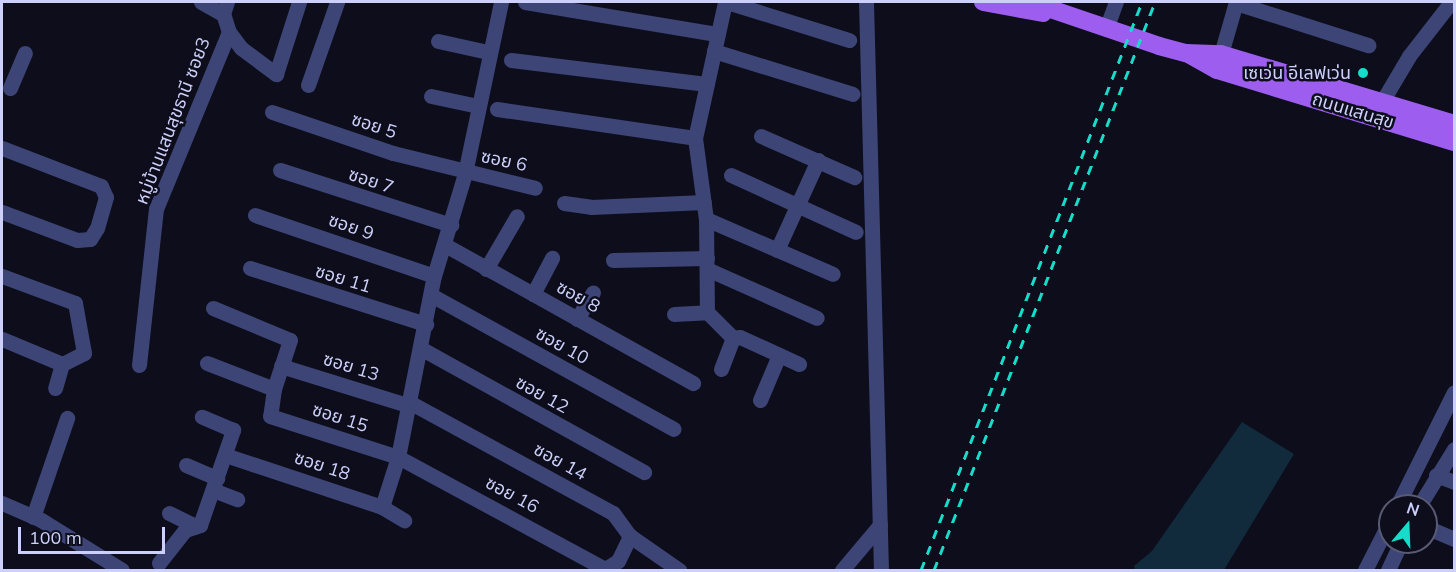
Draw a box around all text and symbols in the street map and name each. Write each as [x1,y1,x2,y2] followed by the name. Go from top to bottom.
[131,35,215,207] street label: หมู่บ้านแสนสุขธานี ซอย3
[1243,62,1351,84] place label: เซเว่น อีเลฟเว่น
[1356,66,1370,80] marker: เซเว่น อีเลฟเว่น
[1309,88,1397,134] street label: ถนนแสนสุข
[349,109,399,143] street label: ซอย 5
[479,146,529,176] street label: ซอย 6
[346,164,396,198] street label: ซอย 7
[325,209,377,245] street label: ซอย 9
[312,260,374,298] street label: ซอย 11
[552,276,604,318] street label: ซอย 8
[532,323,592,369] street label: ซอย 10
[320,348,382,386] street label: ซอย 13
[512,372,572,418] street label: ซอย 12
[309,399,371,437] street label: ซอย 15
[530,439,590,485] street label: ซอย 14
[291,447,353,485] street label: ซอย 18
[482,472,542,518] street label: ซอย 16
[1378,494,1438,554] north arrow
[1404,497,1422,520] text: N
[21,515,168,553] scale bar
[29,526,82,549] text: 100 m

